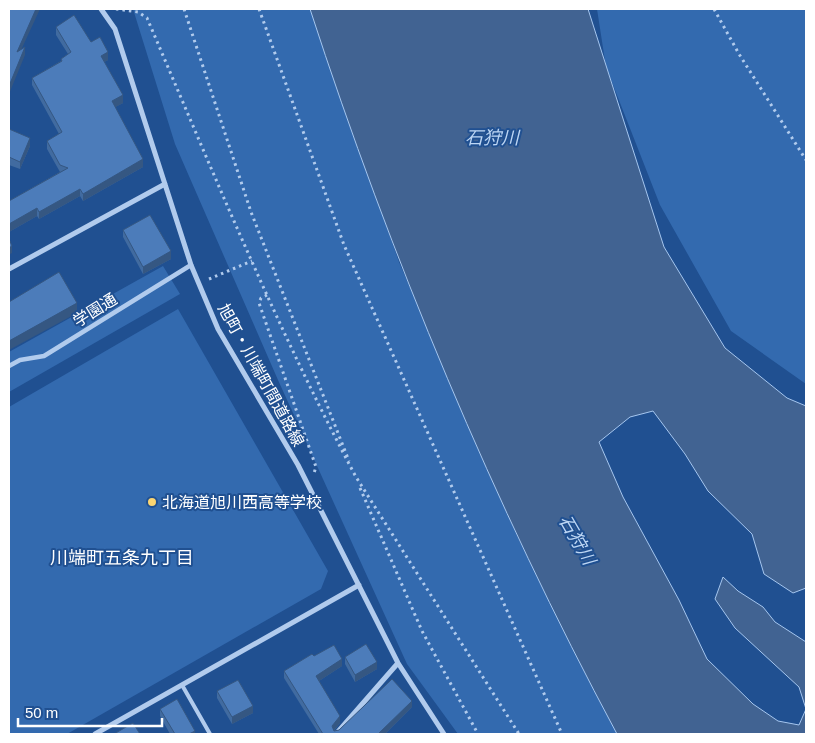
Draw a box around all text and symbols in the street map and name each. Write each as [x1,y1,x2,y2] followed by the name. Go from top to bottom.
[465,128,521,148] water label: 石狩川
[70,290,120,330] street label: 学園通
[215,301,307,449] street label: 旭町・川端町間道路線
[162,494,322,511] place label: 北海道旭川西高等学校
[146,496,158,508] marker: 北海道旭川西高等学校
[555,512,600,570] water label: 石狩川
[50,548,194,568] district label: 川端町五条九丁目
[18,696,161,728] scale bar
[25,704,58,721] text: 50 m

